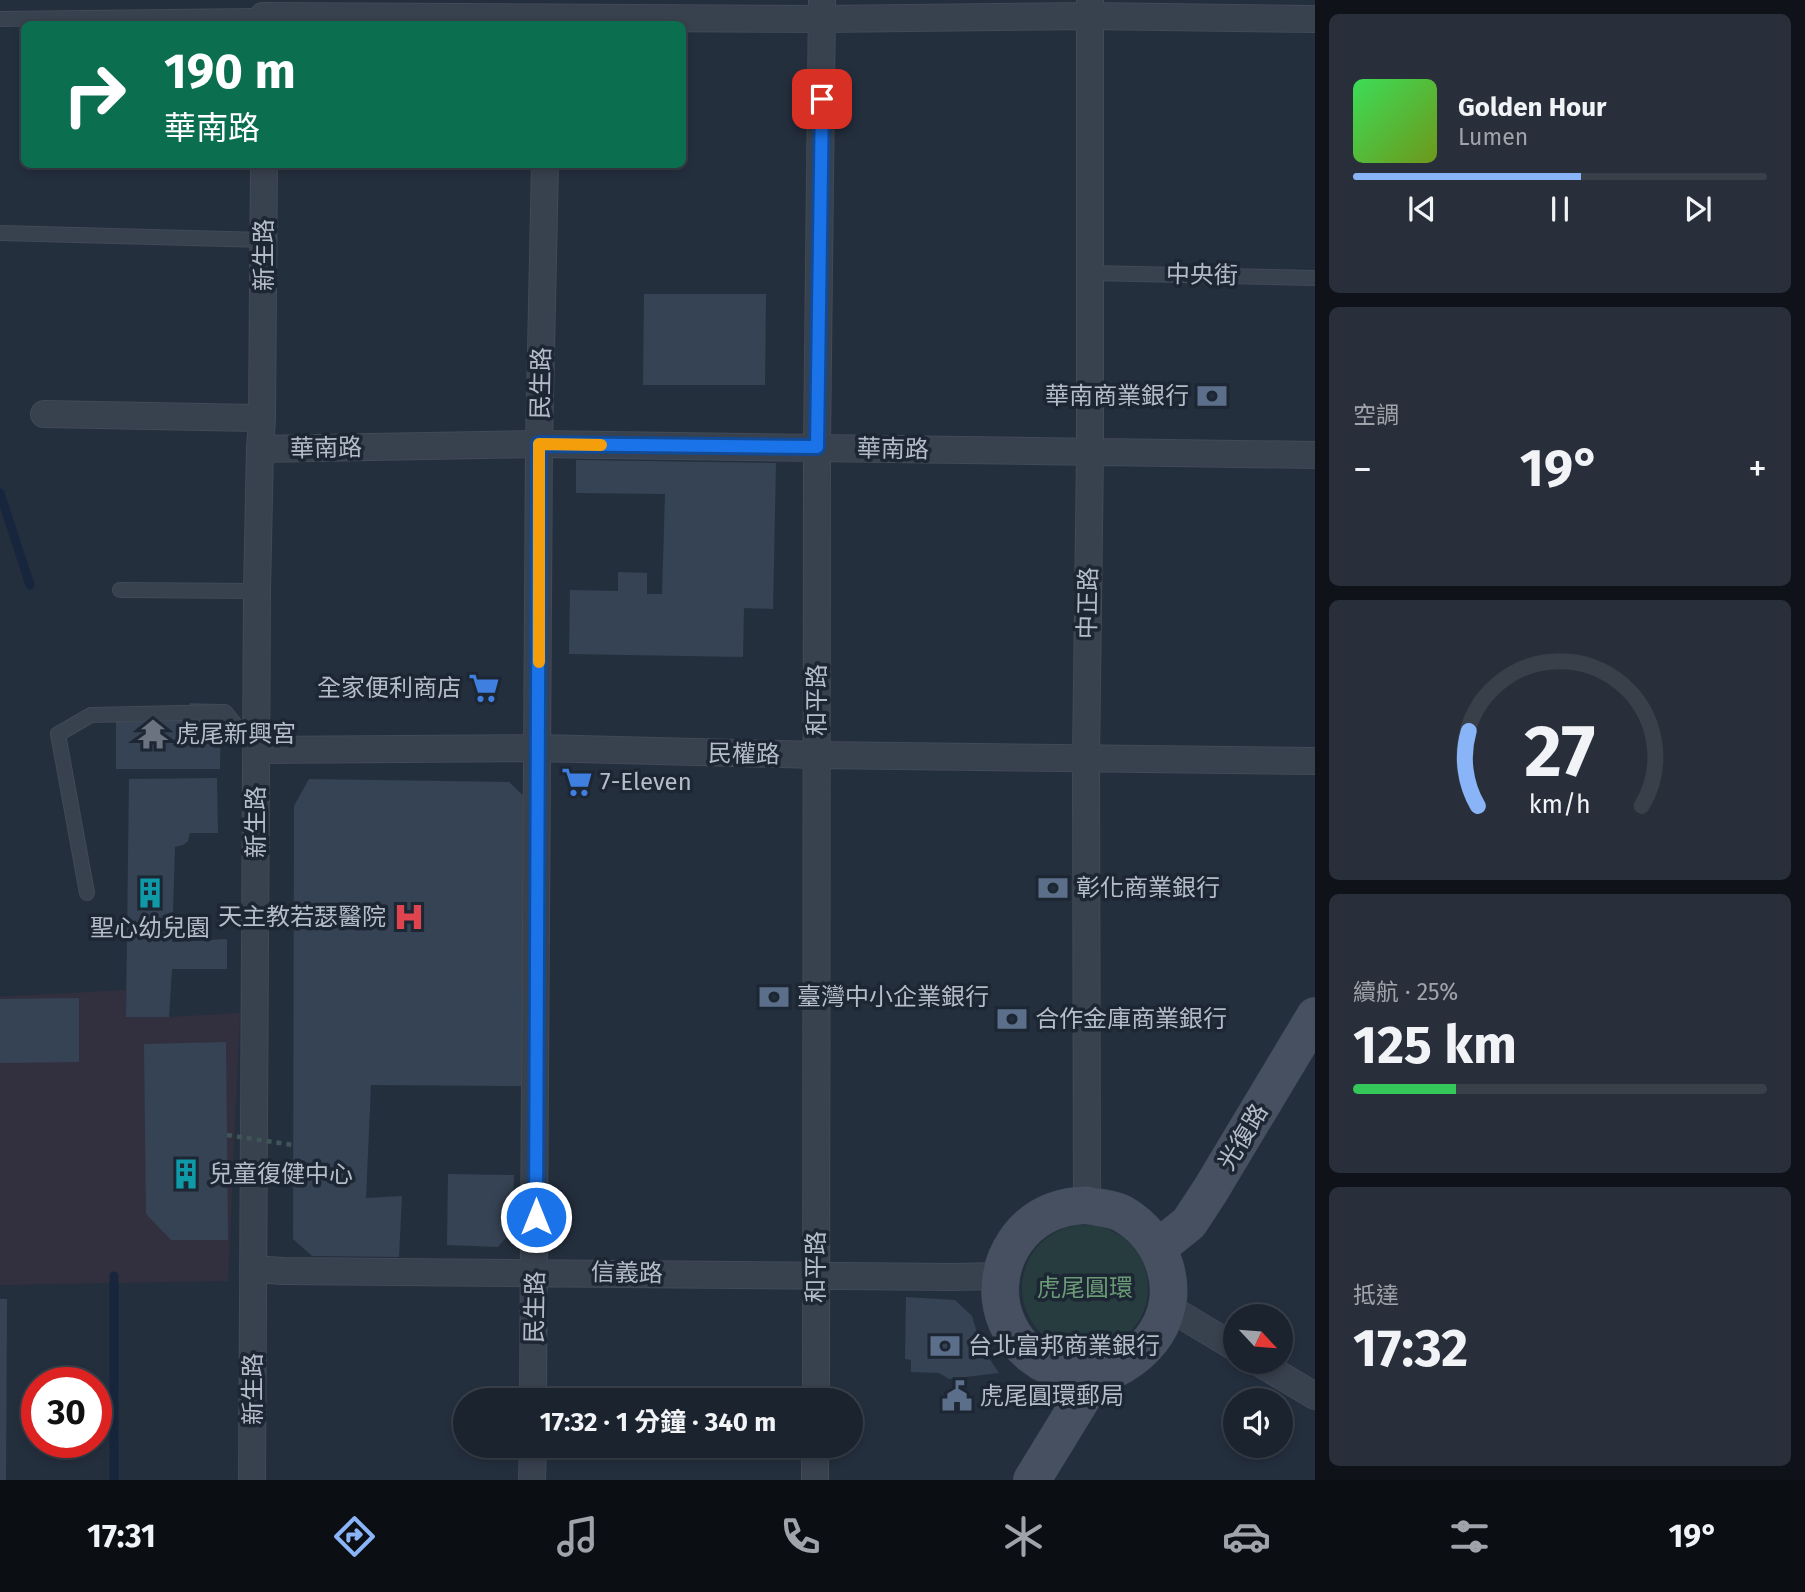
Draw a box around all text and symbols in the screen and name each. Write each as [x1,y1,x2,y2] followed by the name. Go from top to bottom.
[164,42,296,101] text: 190 m
[49,49,140,140] icon: right
[792,69,852,129] pin
[803,80,841,118] icon: arrive
[1458,92,1606,123] text: Golden Hour
[164,109,260,147] text: 華南路
[1458,123,1528,151] text: Lumen
[1403,190,1441,228] icon: previous
[1541,190,1579,228] icon: pause
[1679,190,1717,228] icon: next
[250,219,278,291] street label: 新生路
[1166,260,1238,290] street label: 中央街
[526,347,556,419] street label: 民生路
[1195,379,1229,413] bank icon: 華南商業銀行
[1045,382,1189,410] place label: 華南商業銀行
[1353,401,1399,429] text: 空調
[290,433,362,463] street label: 華南路
[857,434,929,464] street label: 華南路
[1520,437,1600,500] text: 19°
[1353,446,1372,492] text: −
[1748,446,1767,492] text: +
[1073,567,1103,639] street label: 中正路
[803,664,831,736] street label: 和平路
[467,671,501,705] supermarket icon: 全家便利商店
[317,674,461,702] place label: 全家便利商店
[1525,708,1595,795] text: 27
[136,717,170,751] temple icon: 虎尾新興宮
[176,720,296,748] place label: 虎尾新興宮
[708,739,780,769] street label: 民權路
[560,765,594,799] supermarket icon: 7-Eleven
[600,768,692,796] place label: 7-Eleven
[242,786,270,858] street label: 新生路
[1529,790,1591,820] text: km/h
[1036,871,1070,905] bank icon: 彰化商業銀行
[1076,874,1220,902] place label: 彰化商業銀行
[133,876,167,910] building icon: 聖心幼兒園
[392,900,426,934] hospital icon: 天主教若瑟醫院
[218,903,386,931] place label: 天主教若瑟醫院
[90,914,210,942] place label: 聖心幼兒園
[1353,978,1458,1006] text: 續航 · 25%
[757,980,791,1014] bank icon: 臺灣中小企業銀行
[797,983,989,1011] place label: 臺灣中小企業銀行
[995,1002,1029,1036] bank icon: 合作金庫商業銀行
[1035,1005,1227,1033] place label: 合作金庫商業銀行
[1353,1014,1517,1077] text: 125 km
[1212,1099,1274,1175] street label: 光復路
[169,1157,203,1191] building icon: 兒童復健中心
[209,1160,353,1188] place label: 兒童復健中心
[499,1180,573,1254] position arrow
[802,1231,830,1303] street label: 和平路
[591,1258,663,1288] street label: 信義路
[520,1271,550,1343] street label: 民生路
[1037,1274,1133,1302] park label: 虎尾圓環
[1353,1281,1399,1309] text: 抵達
[1223,1304,1293,1374] north arrow
[1223,1304,1293,1458] map controls
[1353,1317,1468,1380] text: 17:32
[928,1329,962,1363] bank icon: 台北富邦商業銀行
[968,1332,1160,1360] place label: 台北富邦商業銀行
[239,1353,267,1425] street label: 新生路
[21,1367,112,1458] speed limit sign: 30
[940,1379,974,1413] public building icon: 虎尾圓環郵局
[980,1382,1124,1410] place label: 虎尾圓環郵局
[1223,1388,1293,1458] button: sound
[540,1407,776,1438] text: 17:32 · 1 分鐘 · 340 m
[330,1512,379,1561] icon: directions
[553,1512,602,1561] icon: music
[776,1512,825,1561] icon: phone
[999,1512,1048,1561] icon: climate
[1222,1512,1271,1561] icon: car
[1445,1512,1494,1561] icon: filters
[87,1517,156,1555] text: 17:31
[1668,1517,1718,1555] text: 19°

